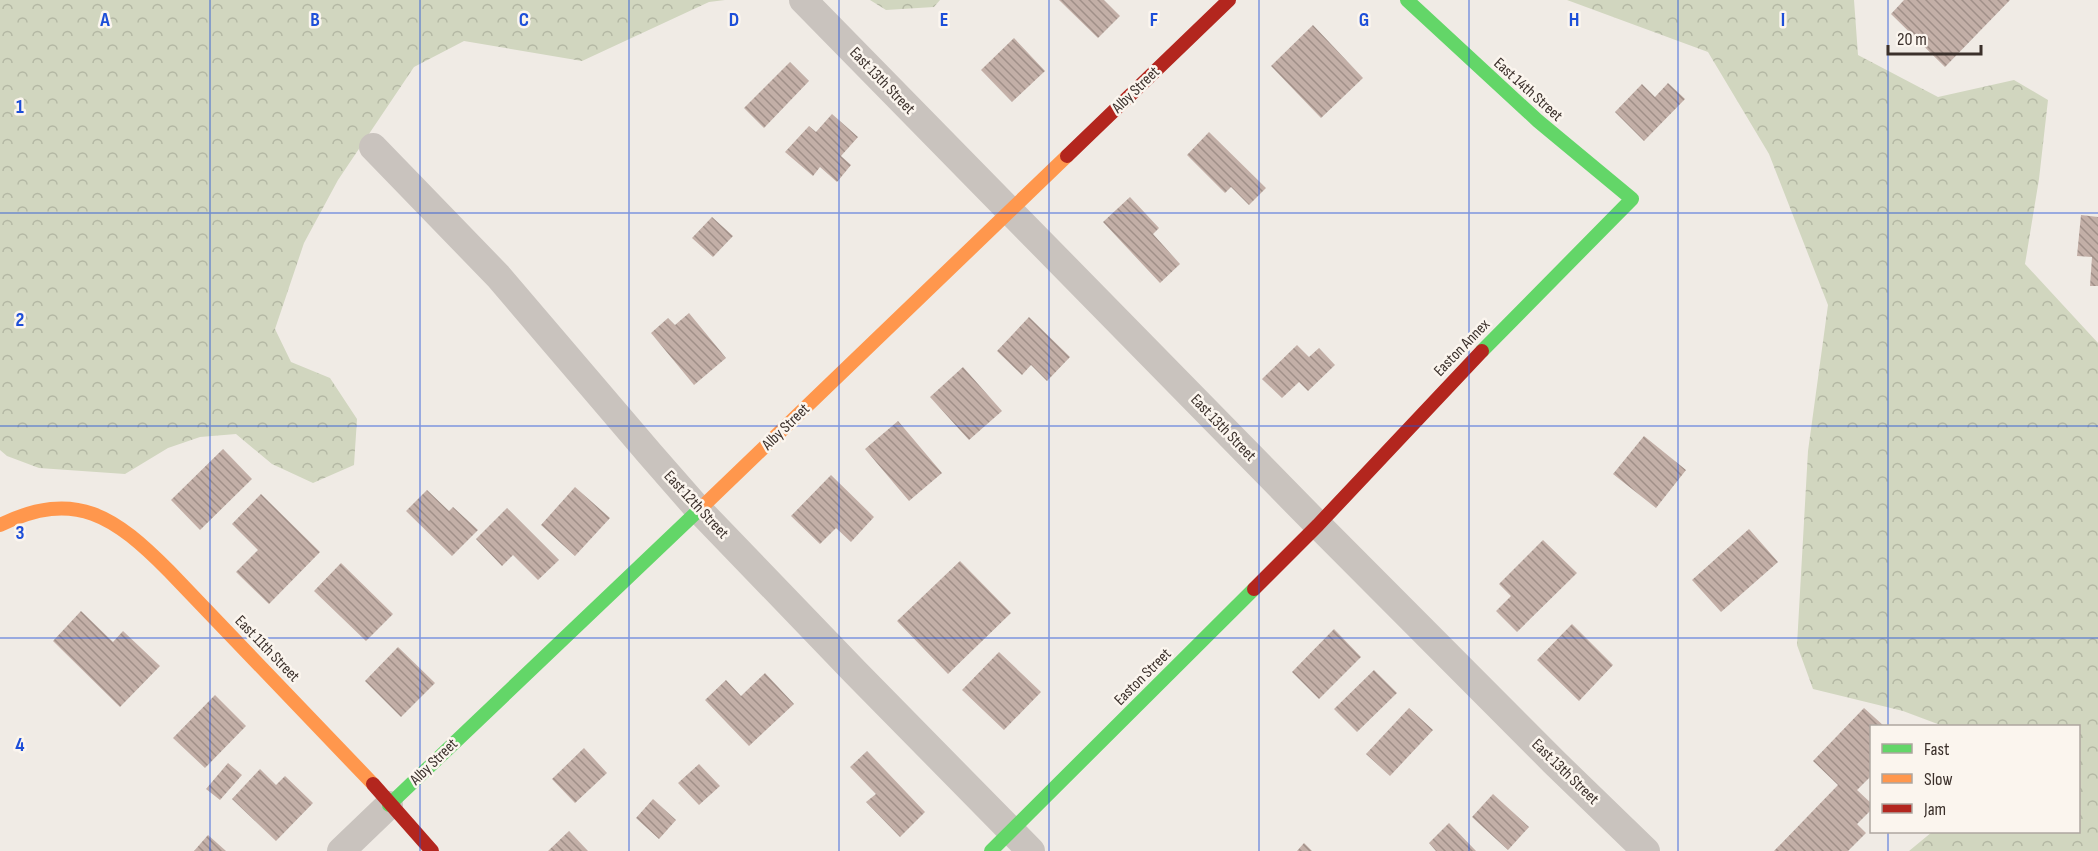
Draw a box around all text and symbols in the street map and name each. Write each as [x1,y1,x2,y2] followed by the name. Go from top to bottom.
[99,8,110,32] text: A
[310,8,320,32] text: B
[519,8,529,32] text: C
[729,8,739,32] text: D
[940,8,948,32] text: E
[1150,8,1158,32] text: F
[1359,8,1369,32] text: G
[1569,8,1579,32] text: H
[1781,8,1785,32] text: I
[1888,18,1981,56] scale bar
[1897,29,1927,50] text: 20 m
[845,43,919,119] street label: East 13th Street
[1490,54,1566,126] street label: East 14th Street
[1107,63,1164,118] street label: Alby Street
[16,95,24,119] text: 1
[16,308,24,332] text: 2
[1430,315,1494,381] street label: Easton Annex
[1186,390,1260,466] street label: East 13th Street
[757,400,814,455] street label: Alby Street
[660,467,732,543] street label: East 12th Street
[16,521,25,545] text: 3
[231,612,303,686] street label: East 11th Street
[1111,644,1176,709] street label: Easton Street
[1870,725,2080,833] legend
[15,733,25,757] text: 4
[405,735,462,790] street label: Alby Street
[1527,735,1603,809] street label: East 13th Street
[1924,739,1950,760] text: Fast
[1924,769,1953,790] text: Slow
[1923,799,1946,820] text: Jam

